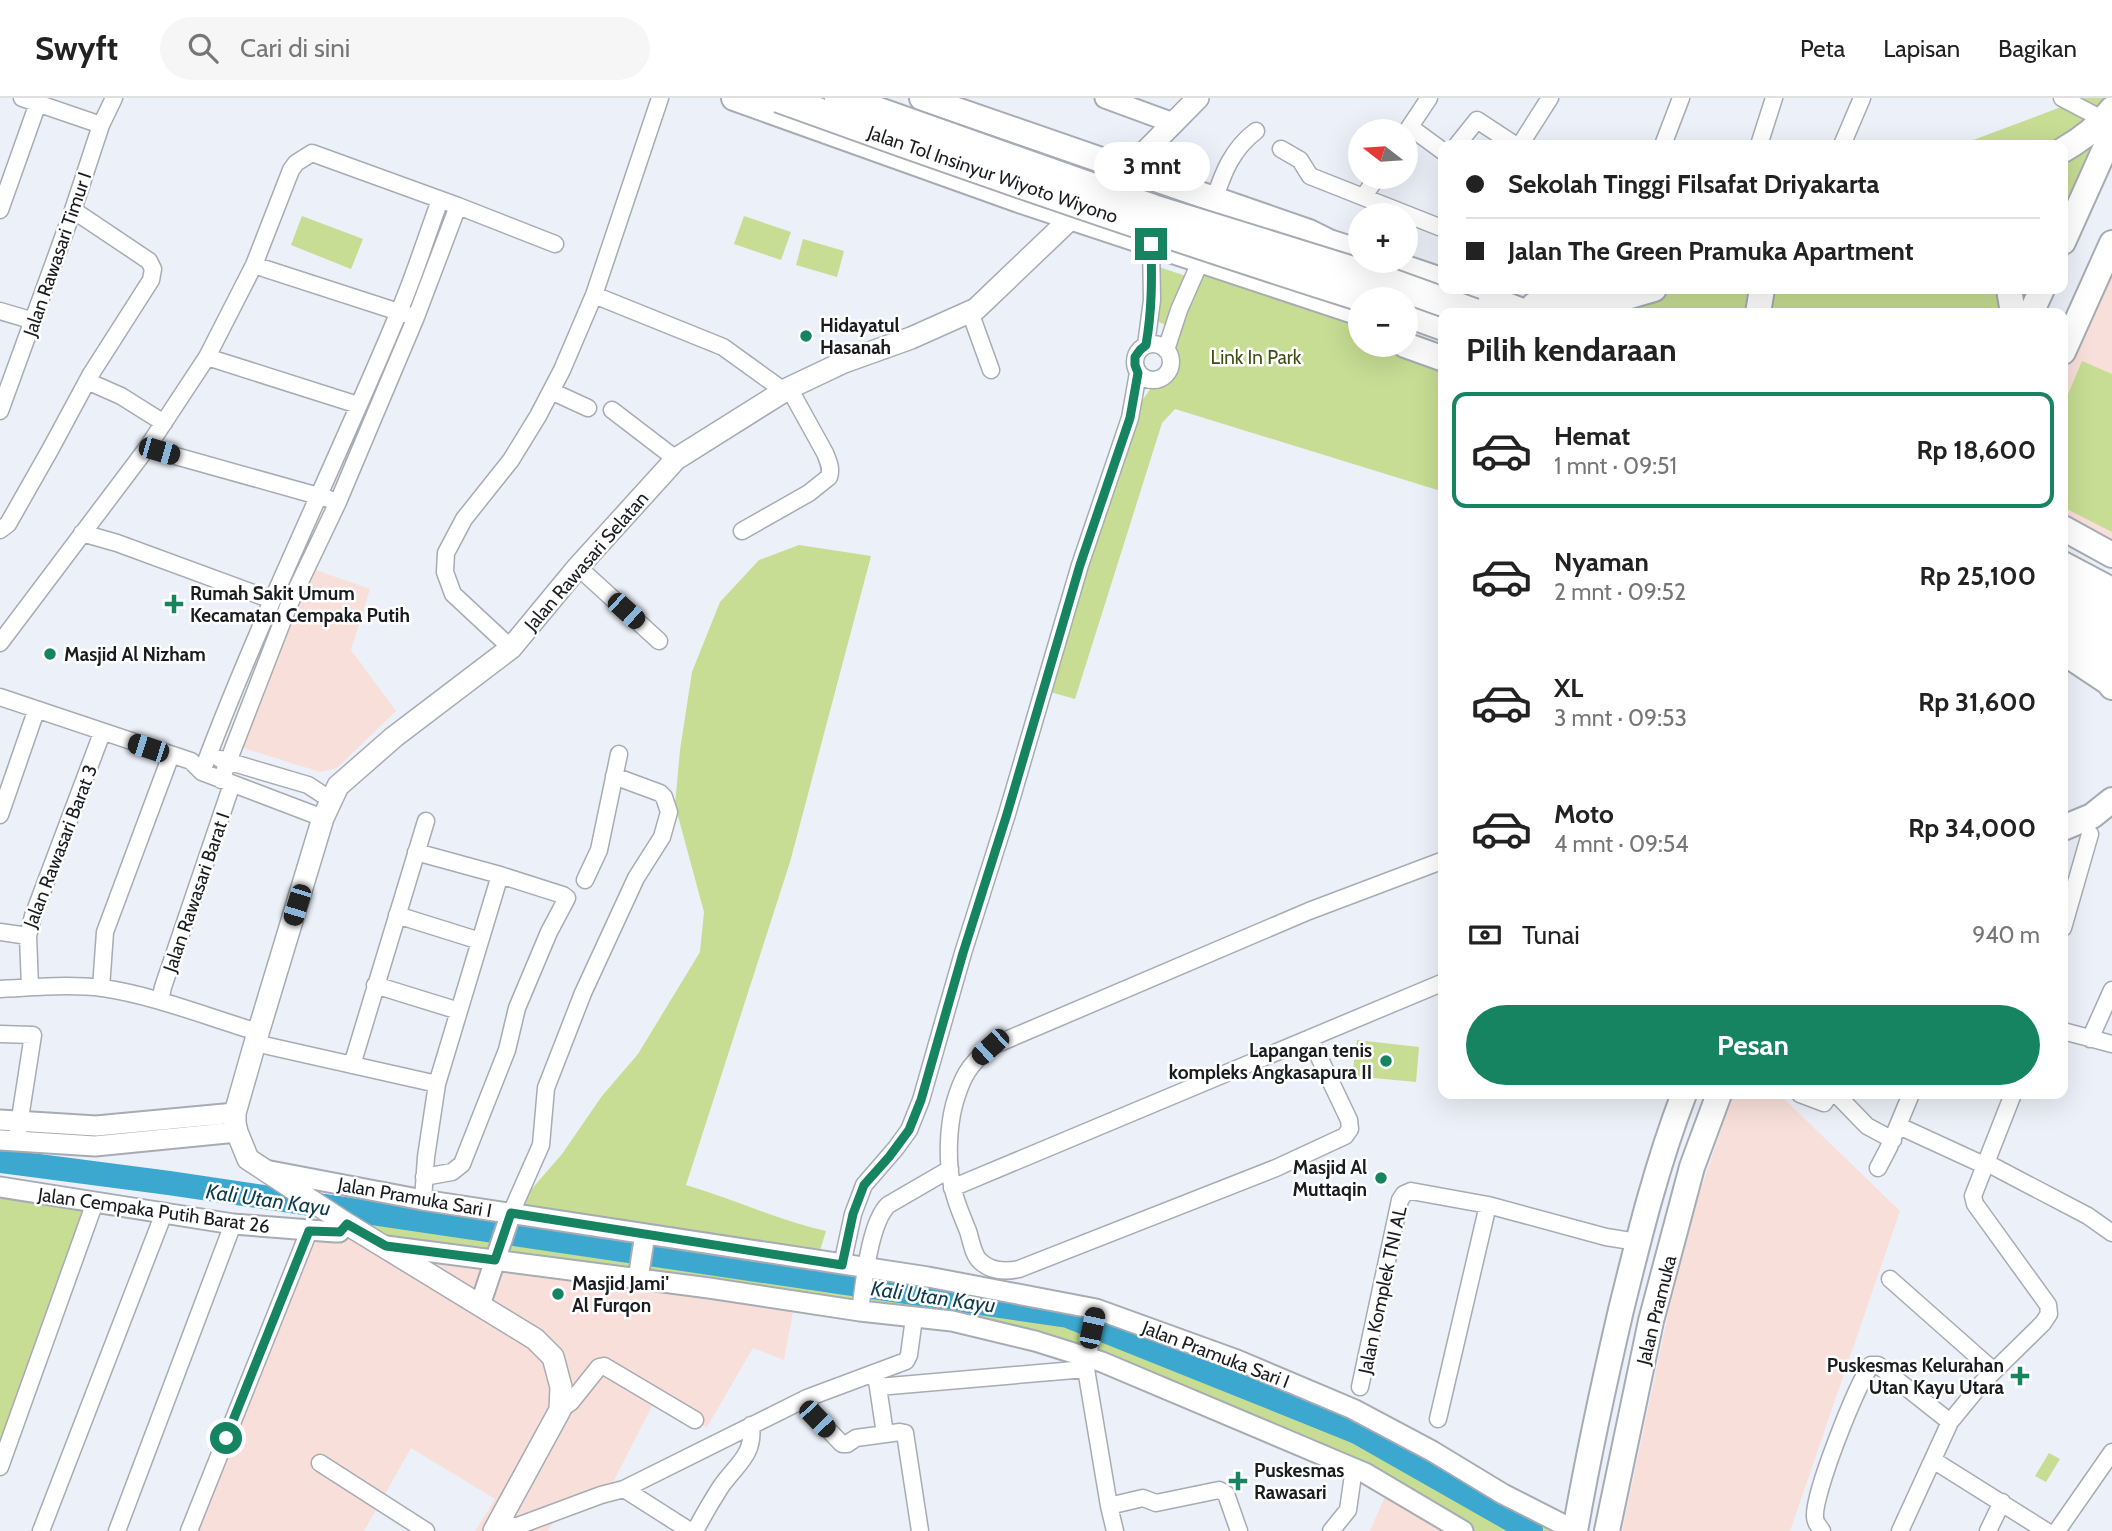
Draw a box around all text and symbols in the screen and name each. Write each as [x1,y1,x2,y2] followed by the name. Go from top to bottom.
[160,17,650,80] search box
[35,28,118,68] text: Swyft
[184,29,222,67] icon: search
[240,32,350,64] text: Cari di sini
[1800,34,1845,63] text: Peta
[1883,34,1960,63] text: Lapisan
[1998,34,2077,63] text: Bagikan
[1348,119,1418,189] north arrow
[1348,119,1418,357] map controls
[864,120,1121,228] street label: Jalan Tol Insinyur Wiyoto Wiyono
[1093,142,1209,192] callout: 3 mnt
[1123,152,1181,180] text: 3 mnt
[1508,168,1879,200] text: Sekolah Tinggi Filsafat Driyakarta
[18,169,96,340] street label: Jalan Rawasari Timur I
[1348,203,1418,273] button: +
[1135,228,1167,260] route end
[1508,235,1914,267] text: Jalan The Green Pramuka Apartment
[1348,287,1418,357] button: −
[820,314,900,359] place label: Hidayatul Hasanah
[798,328,814,344] marker: Hidayatul Hasanah
[1466,330,1677,369] text: Pilih kendaraan
[1211,346,1302,369] park label: Link In Park
[1470,419,1533,482] icon: car
[1554,420,1630,452] text: Hemat
[1917,434,2036,466] text: Rp 18,600
[136,435,183,467] car
[1554,452,1677,480] text: 1 mnt · 09:51
[519,487,653,636] street label: Jalan Rawasari Selatan
[1470,545,1533,608] icon: car
[1554,546,1649,578] text: Nyaman
[1920,560,2036,592] text: Rp 25,100
[1554,578,1686,606] text: 2 mnt · 09:52
[190,582,410,627] place label: Rumah Sakit Umum Kecamatan Cempaka Putih
[604,589,649,633] car
[164,594,184,614] marker: Rumah Sakit Umum Kecamatan Cempaka Putih
[64,643,206,666] place label: Masjid Al Nizham
[42,646,58,662] marker: Masjid Al Nizham
[1470,671,1533,734] icon: car
[1554,672,1583,704] text: XL
[1918,686,2036,718] text: Rp 31,600
[1554,704,1687,732] text: 3 mnt · 09:53
[125,732,172,764] car
[18,761,102,932] street label: Jalan Rawasari Barat 3
[1470,797,1533,860] icon: car
[1554,798,1614,830] text: Moto
[158,809,235,976] street label: Jalan Rawasari Barat I
[1908,812,2036,844] text: Rp 34,000
[1554,830,1689,858] text: 4 mnt · 09:54
[281,882,314,928] car
[1466,916,1504,954] icon: cash
[1522,919,1580,951] text: Tunai
[1972,921,2040,949] text: 940 m
[1466,1005,2040,1085] button: Pesan
[968,1025,1013,1069] car
[1169,1039,1372,1084] place label: Lapangan tenis kompleks Angkasapura II
[1378,1053,1394,1069] marker: Lapangan tenis kompleks Angkasapura II
[1292,1156,1367,1201] place label: Masjid Al Muttaqin
[1373,1170,1389,1186] marker: Masjid Al Muttaqin
[335,1172,494,1222] street label: Jalan Pramuka Sari I
[204,1178,332,1221] water label: Kali Utan Kayu
[35,1183,271,1238] street label: Jalan Cempaka Putih Barat 26
[1353,1204,1412,1377] street label: Jalan Komplek TNI AL
[1632,1253,1681,1368] street label: Jalan Pramuka
[572,1272,669,1317] place label: Masjid Jami' Al Furqon
[869,1275,997,1318] water label: Kali Utan Kayu
[550,1286,566,1302] marker: Masjid Jami' Al Furqon
[1078,1305,1107,1351] car
[1138,1315,1293,1393] street label: Jalan Pramuka Sari I
[1827,1354,2005,1399] place label: Puskesmas Kelurahan Utan Kayu Utara
[2010,1366,2030,1386] marker: Puskesmas Kelurahan Utan Kayu Utara
[795,1397,840,1441] car
[210,1422,242,1454] route start
[1254,1459,1344,1504] place label: Puskesmas Rawasari
[1228,1471,1248,1491] marker: Puskesmas Rawasari

